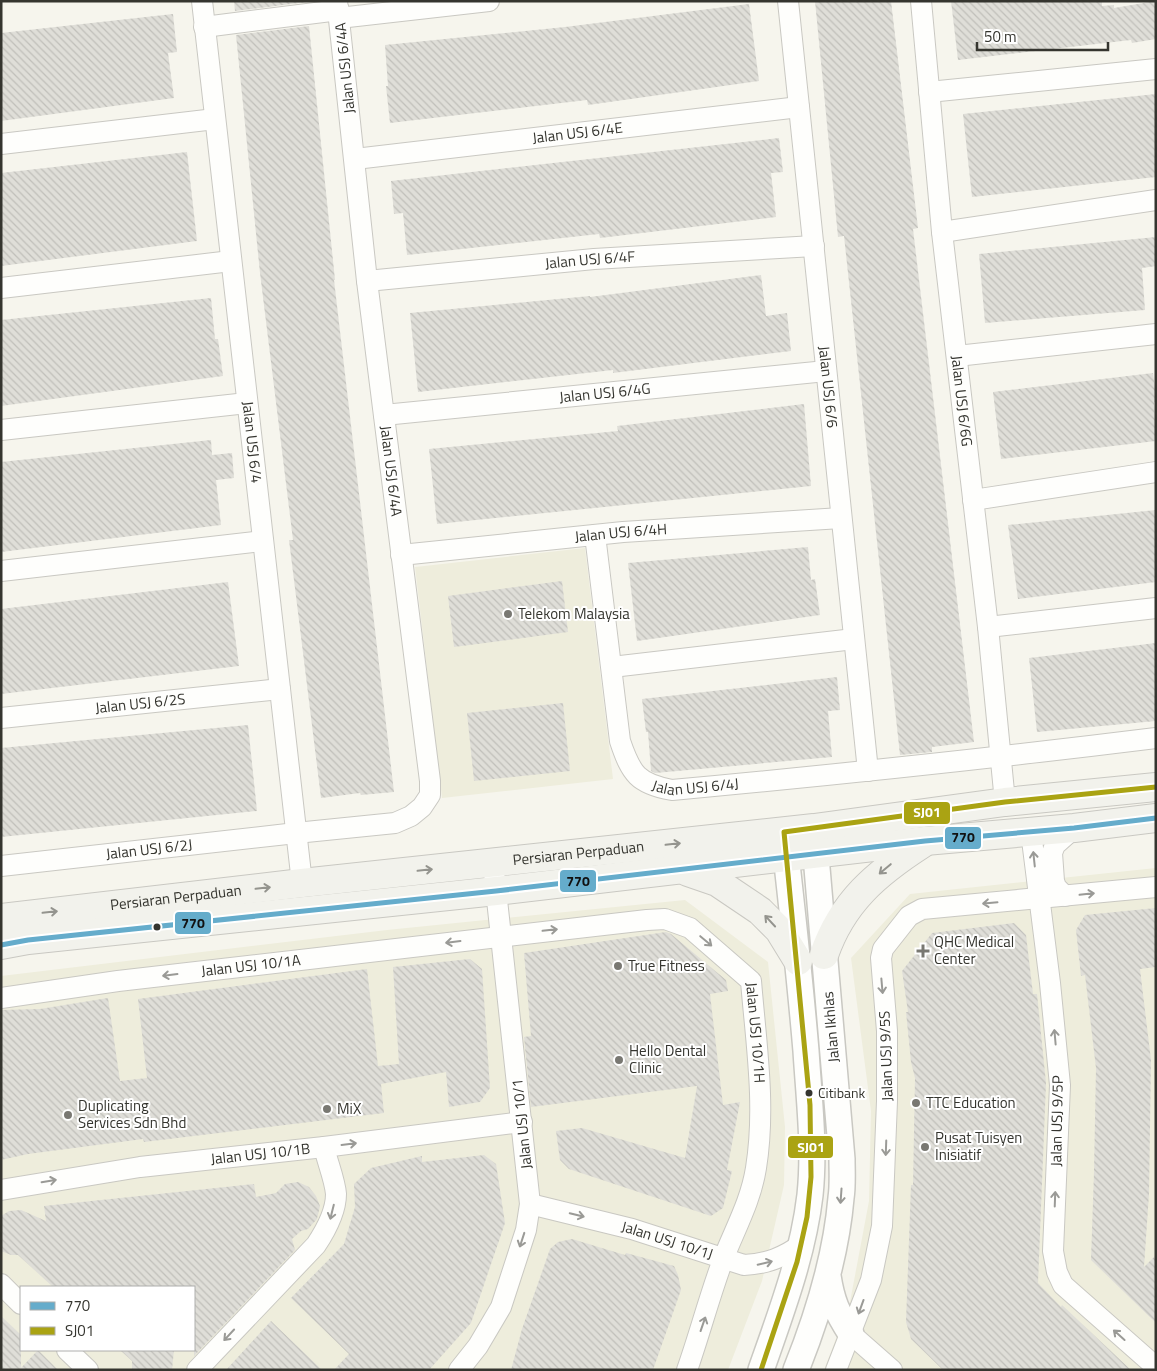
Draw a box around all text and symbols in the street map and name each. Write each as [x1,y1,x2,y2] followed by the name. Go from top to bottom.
[977,20,1108,52] scale bar
[328,21,361,115] street label: Jalan USJ 6/4A
[984,25,1017,48] text: 50 m
[531,116,624,149] street label: Jalan USJ 6/4E
[544,245,636,275] street label: Jalan USJ 6/4F
[813,345,844,429] street label: Jalan USJ 6/6
[945,354,979,448] street label: Jalan USJ 6/6G
[558,377,652,408] street label: Jalan USJ 6/4G
[236,400,269,484] street label: Jalan USJ 6/4
[375,424,408,518] street label: Jalan USJ 6/4A
[574,517,668,548] street label: Jalan USJ 6/4H
[518,602,630,625] place label: Telekom Malaysia
[502,608,514,620] marker: Telekom Malaysia
[94,687,186,719] street label: Jalan USJ 6/2S
[649,772,740,801] street label: Jalan USJ 6/4J
[903,801,951,825] line badge: SJ01
[913,801,941,822] text: SJ01
[944,826,982,850] line badge: 770
[951,826,975,847] text: 770
[105,833,193,865] street label: Jalan USJ 6/2J
[511,834,645,871] street label: Persiaran Perpaduan
[665,839,681,848] one-way arrow
[1029,851,1039,867] one-way arrow
[879,864,892,875] one-way arrow
[416,866,432,875] one-way arrow
[559,869,597,893] line badge: 770
[566,870,590,891] text: 770
[109,878,243,916] street label: Persiaran Perpaduan
[255,883,271,893] one-way arrow
[1079,889,1095,898] one-way arrow
[982,898,998,907] one-way arrow
[41,907,57,917] one-way arrow
[174,911,212,935] line badge: 770
[181,912,205,933] text: 770
[764,915,776,928] one-way arrow
[152,922,162,932] unlabelled marker
[542,925,558,935] one-way arrow
[934,930,1014,970] place label: QHC Medical Center
[699,936,712,947] one-way arrow
[446,937,462,947] one-way arrow
[916,944,930,958] marker: QHC Medical Center
[200,948,302,982] street label: Jalan USJ 10/1A
[628,954,705,977] place label: True Fitness
[612,960,624,972] marker: True Fitness
[163,970,179,980] one-way arrow
[878,977,887,993] one-way arrow
[740,981,772,1084] street label: Jalan USJ 10/1H
[816,991,845,1063] street label: Jalan Ikhlas
[872,1010,899,1102] street label: Jalan USJ 9/5S
[1050,1030,1060,1046] one-way arrow
[629,1039,706,1079] place label: Hello Dental Clinic
[613,1054,625,1066] marker: Hello Dental Clinic
[1044,1075,1069,1167] street label: Jalan USJ 9/5P
[505,1078,538,1170] street label: Jalan USJ 10/1
[818,1082,866,1103] place label: Citibank
[804,1088,814,1098] marker: Citibank
[926,1091,1016,1114] place label: TTC Education
[78,1094,186,1134] place label: Duplicating Services Sdn Bhd
[337,1097,362,1120] place label: MiX
[910,1097,922,1109] marker: TTC Education
[321,1103,333,1115] marker: MiX
[62,1109,74,1121] marker: Duplicating Services Sdn Bhd
[935,1126,1022,1166] place label: Pusat Tuisyen Inisiatif
[787,1135,834,1159] line badge: SJ01
[797,1136,825,1157] text: SJ01
[209,1137,311,1170] street label: Jalan USJ 10/1B
[341,1139,357,1149] one-way arrow
[881,1140,891,1156] one-way arrow
[919,1141,931,1153] marker: Pusat Tuisyen Inisiatif
[41,1176,57,1186] one-way arrow
[836,1188,846,1204] one-way arrow
[1050,1192,1059,1208] one-way arrow
[327,1203,336,1219] one-way arrow
[568,1211,584,1220] one-way arrow
[619,1215,716,1265] street label: Jalan USJ 10/1J
[517,1231,527,1247] one-way arrow
[756,1258,772,1267] one-way arrow
[20,1286,195,1351] legend
[65,1294,90,1317] text: 770
[856,1299,865,1315] one-way arrow
[699,1316,708,1332] one-way arrow
[65,1319,94,1342] text: SJ01
[224,1329,236,1341] one-way arrow
[1113,1329,1126,1341] one-way arrow

